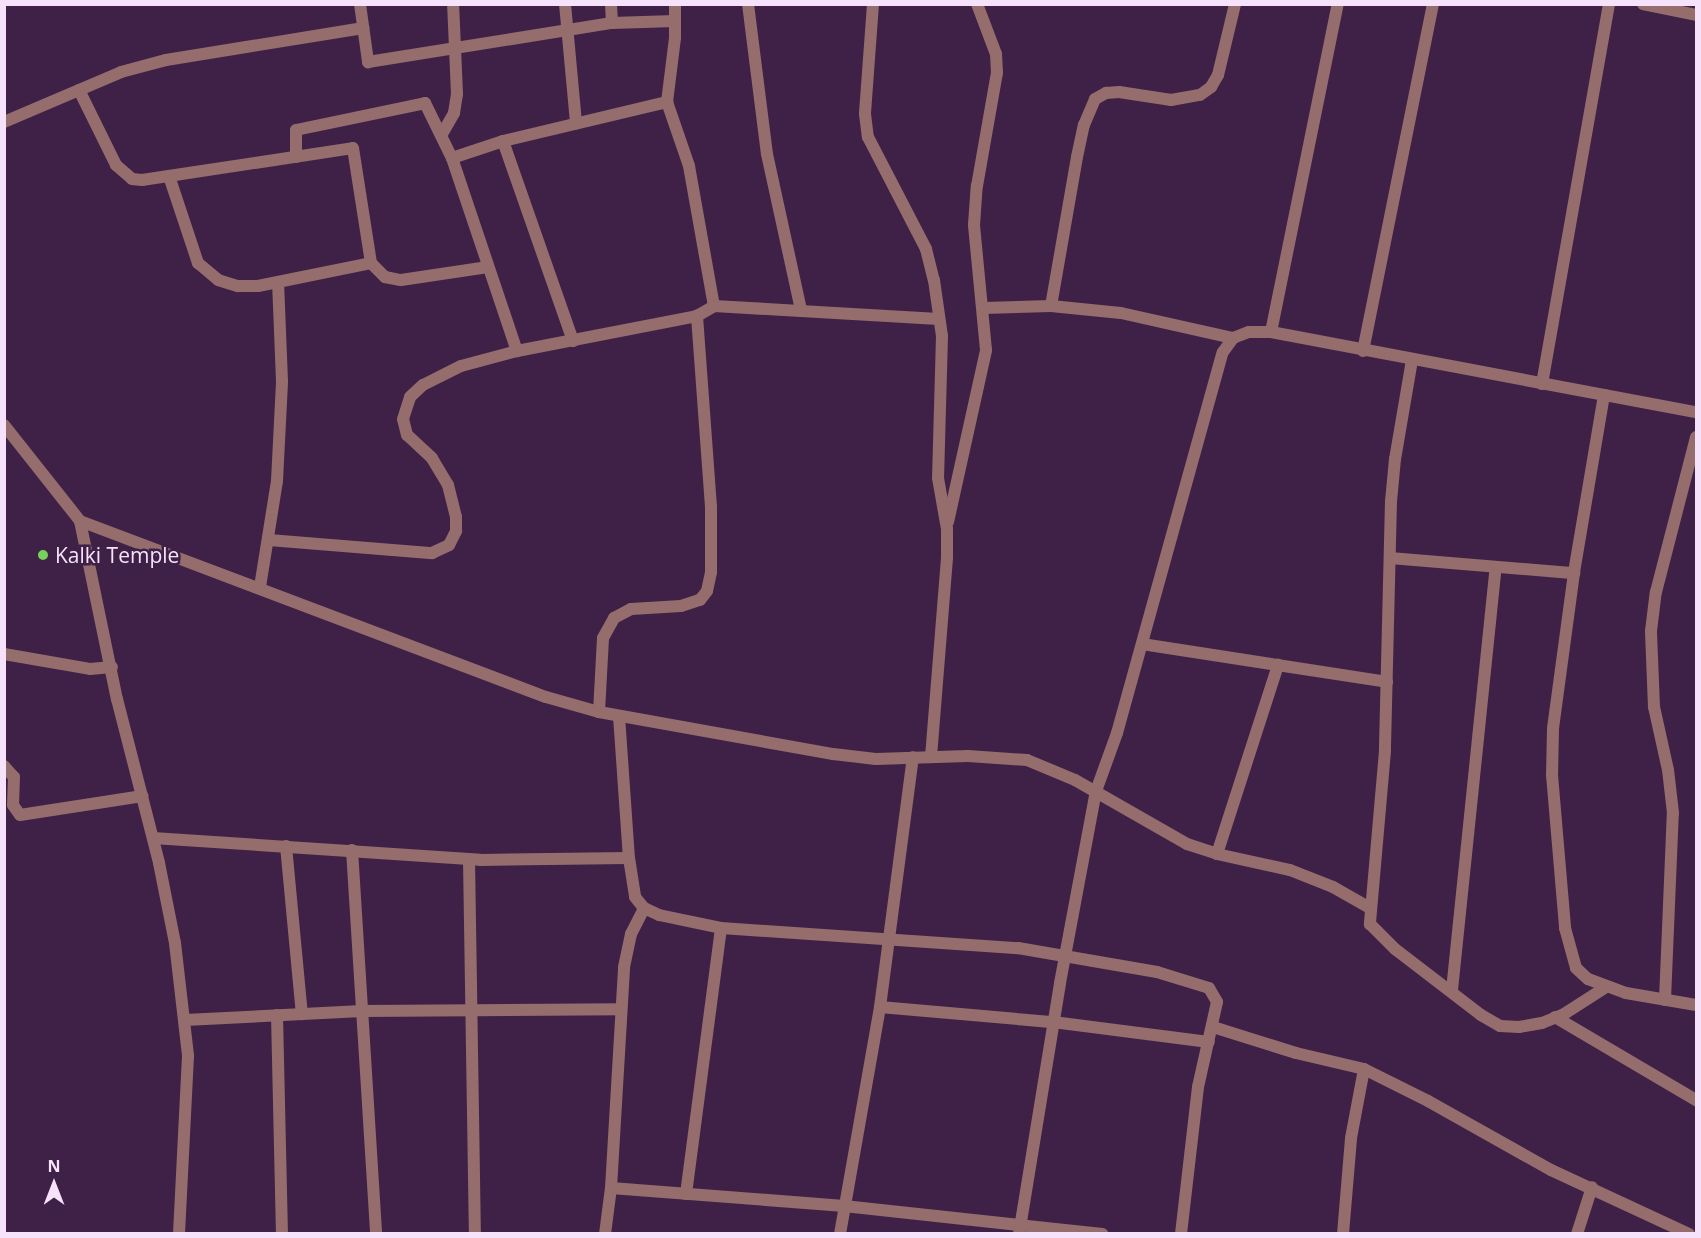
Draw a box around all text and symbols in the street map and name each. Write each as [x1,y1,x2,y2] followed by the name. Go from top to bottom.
[55,542,179,568] place label: Kalki Temple
[36,548,50,562] marker: Kalki Temple
[24,1154,84,1214] north arrow
[47,1155,61,1177] text: N

